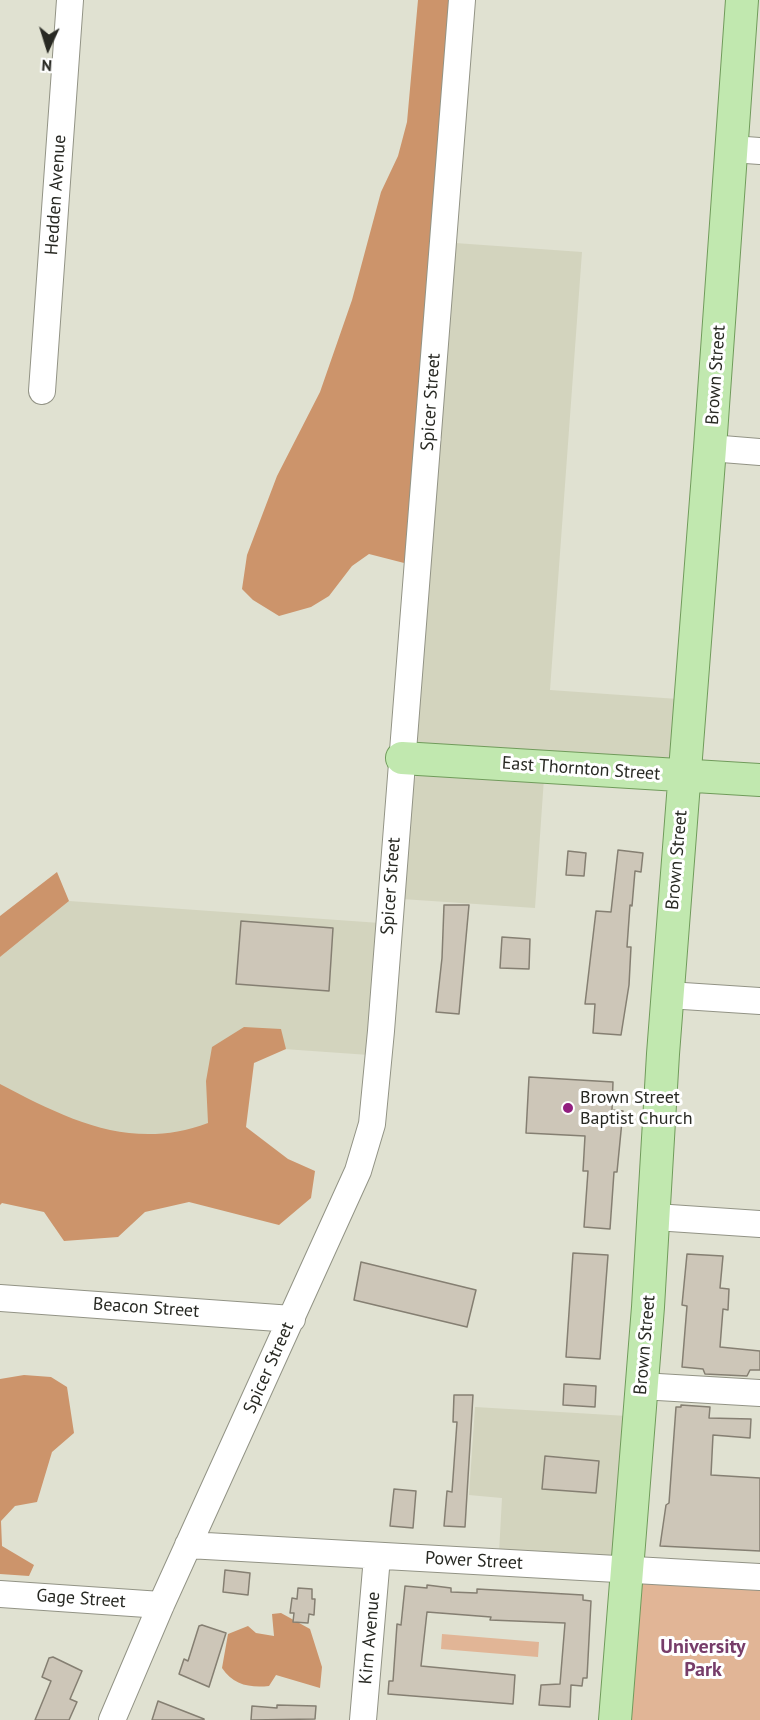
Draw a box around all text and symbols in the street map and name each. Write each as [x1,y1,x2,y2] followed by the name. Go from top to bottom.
[18,18,78,78] north arrow
[41,56,53,76] text: N
[41,134,71,256] street label: Hedden Avenue
[702,324,730,426] street label: Brown Street
[417,352,445,452] street label: Spicer Street
[501,753,661,785] street label: East Thornton Street
[662,809,692,911] street label: Brown Street
[377,836,405,936] street label: Spicer Street
[580,1087,692,1130] place label: Brown Street Baptist Church
[561,1101,575,1115] marker: Brown Street Baptist Church
[92,1294,200,1322] street label: Beacon Street
[630,1294,660,1396] street label: Brown Street
[239,1319,299,1417] street label: Spicer Street
[425,1548,523,1574] street label: Power Street
[36,1585,126,1613] street label: Gage Street
[355,1591,385,1685] street label: Kirn Avenue
[660,1635,746,1682] district label: University Park

